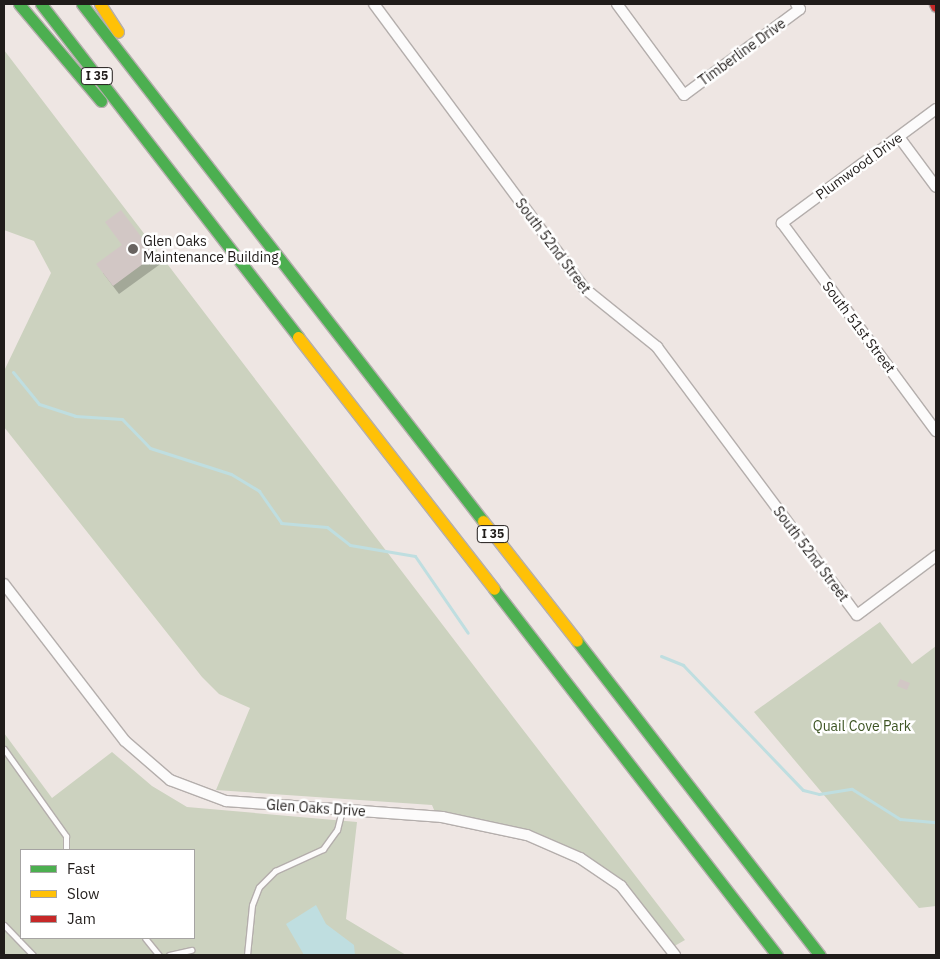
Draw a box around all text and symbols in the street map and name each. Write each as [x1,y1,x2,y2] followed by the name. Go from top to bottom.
[695,15,789,89] street label: Timberline Drive
[81,66,113,85] road number: I 35
[813,129,905,203] street label: Plumwood Drive
[512,195,594,297] street label: South 52nd Street
[143,233,279,266] place label: Glen Oaks Maintenance Building
[127,243,139,255] marker: Glen Oaks Maintenance Building
[819,278,899,376] street label: South 51st Street
[770,503,852,605] street label: South 52nd Street
[477,524,509,544] road number: I 35
[813,718,911,734] park label: Quail Cove Park
[266,796,366,820] street label: Glen Oaks Drive
[20,849,195,939] legend
[67,859,95,878] text: Fast
[67,884,100,903] text: Slow
[67,909,96,928] text: Jam

